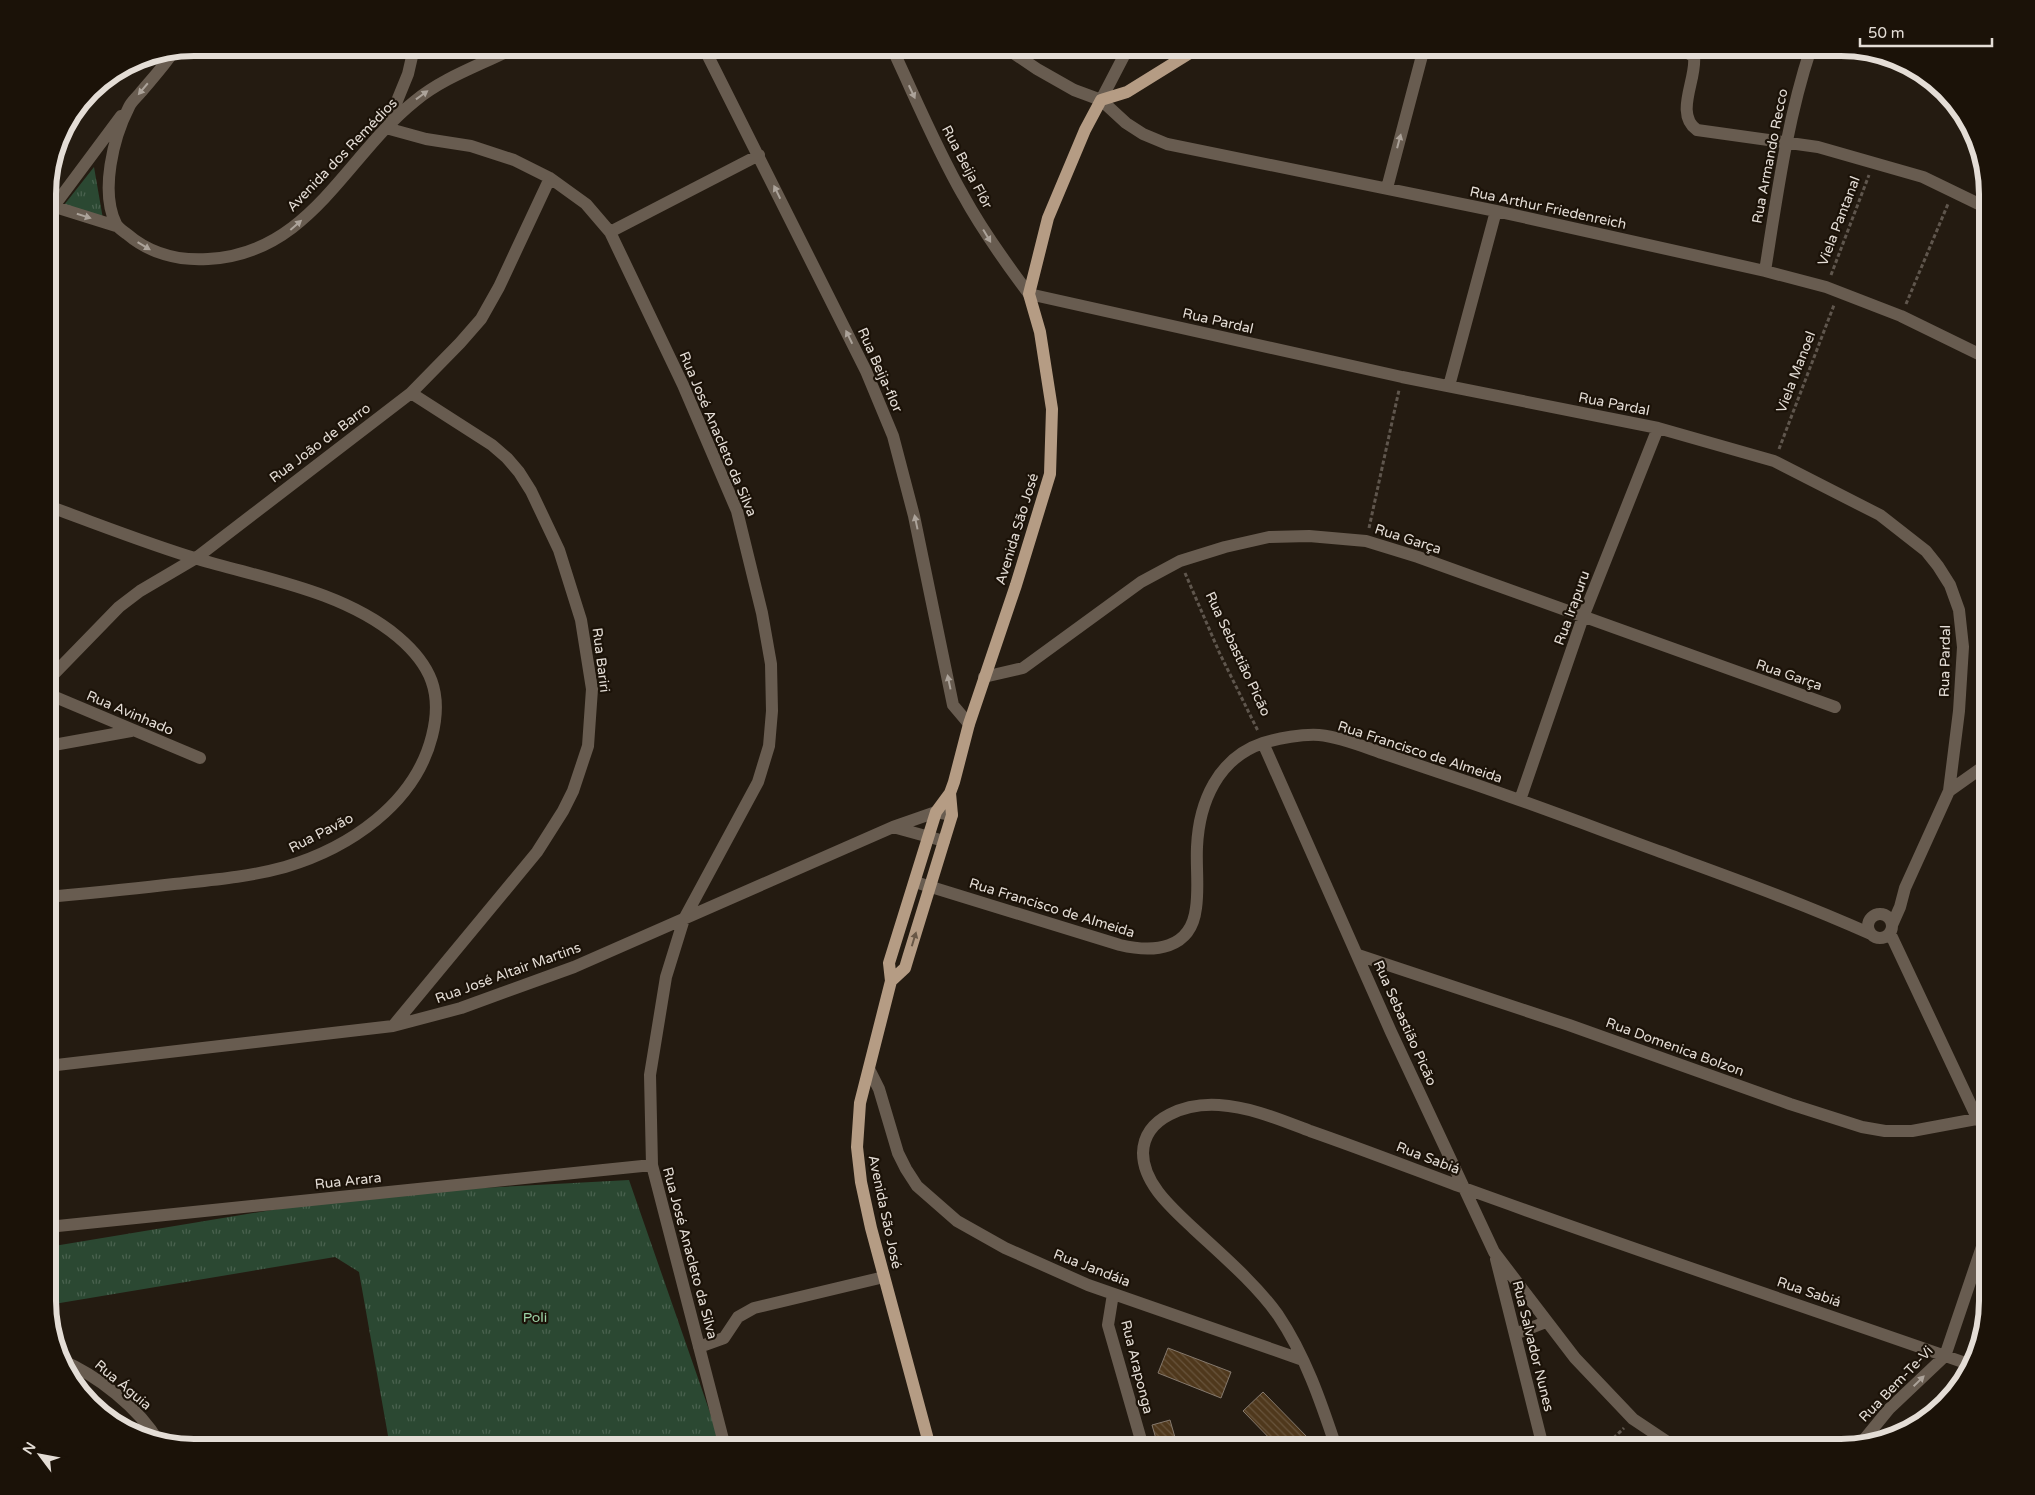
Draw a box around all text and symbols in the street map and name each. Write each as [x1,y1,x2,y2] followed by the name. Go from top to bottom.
[1860,15,1992,47] scale bar
[1868,24,1905,42] text: 50 m
[138,82,149,95] one-way arrow
[909,85,917,99] one-way arrow
[1749,87,1791,225] street label: Rua Armando Recco
[415,90,428,101] one-way arrow
[283,94,401,215] street label: Avenida dos Remédios
[938,122,996,212] street label: Rua Beija Flôr
[1395,134,1403,149] one-way arrow
[1814,174,1864,268] street label: Viela Pantanal
[1468,183,1628,233] street label: Rua Arthur Friedenreich
[773,184,781,199] one-way arrow
[77,213,92,221] one-way arrow
[289,219,301,231] one-way arrow
[983,229,992,242] one-way arrow
[137,241,150,250] one-way arrow
[1181,305,1255,337] street label: Rua Pardal
[854,325,906,416] street label: Rua Beija-flor
[1773,329,1819,415] street label: Viela Manoel
[845,330,853,344] one-way arrow
[676,349,760,519] street label: Rua José Anacleto da Silva
[1577,389,1651,419] street label: Rua Pardal
[266,399,374,487] street label: Rua João de Barro
[992,471,1042,587] street label: Avenida São José
[912,515,920,530] one-way arrow
[1373,520,1443,558] street label: Rua Garça
[1551,568,1593,648] street label: Rua Irapuru
[1202,589,1274,719] street label: Rua Sebastião Picão
[1936,625,1954,697] street label: Rua Pardal
[589,627,613,693] street label: Rua Bariri
[1754,656,1824,694] street label: Rua Garça
[944,673,952,689] one-way arrow
[84,687,176,739] street label: Rua Avinhado
[1335,717,1505,787] street label: Rua Francisco de Almeida
[286,809,356,857] street label: Rua Pavão
[967,875,1137,941] street label: Rua Francisco de Almeida
[910,932,918,947] one-way arrow
[433,939,583,1007] street label: Rua José Altair Martins
[1370,958,1440,1088] street label: Rua Sebastião Picão
[1603,1014,1747,1080] street label: Rua Domenica Bolzon
[1394,1138,1462,1178] street label: Rua Sabiá
[865,1154,905,1271] street label: Avenida São José
[659,1165,721,1341] street label: Rua José Anacleto da Silva
[314,1169,382,1193] street label: Rua Arara
[1051,1246,1133,1290] street label: Rua Jandáia
[1775,1273,1843,1311] street label: Rua Sabiá
[1509,1279,1558,1413] street label: Rua Salvador Nunes
[523,1309,547,1326] park label: Poli
[1117,1318,1157,1416] street label: Rua Araponga
[1855,1342,1937,1426] street label: Rua Bem-Te-Vi
[91,1356,155,1414] street label: Rua Águia
[1912,1375,1924,1387] one-way arrow
[15,1430,65,1480] north arrow
[19,1439,40,1458] text: N

